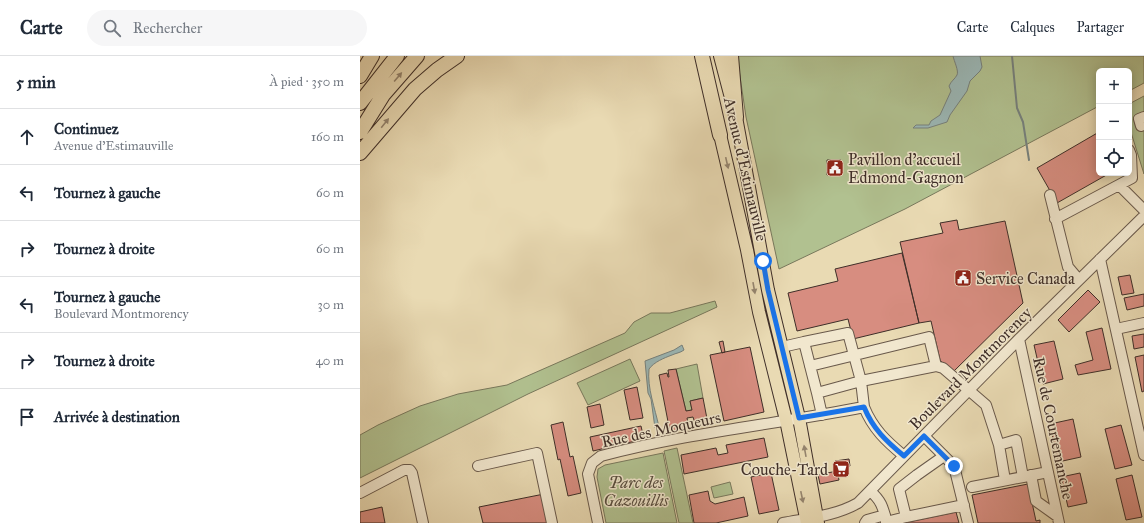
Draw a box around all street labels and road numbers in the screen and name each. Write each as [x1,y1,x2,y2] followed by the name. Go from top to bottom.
[720,94,771,243] street label: Avenue d'Estimauville
[905,303,1036,434] street label: Boulevard Montmorency
[1029,355,1078,501] street label: Rue de Courtemanche
[600,408,723,452] street label: Rue des Moqueurs

